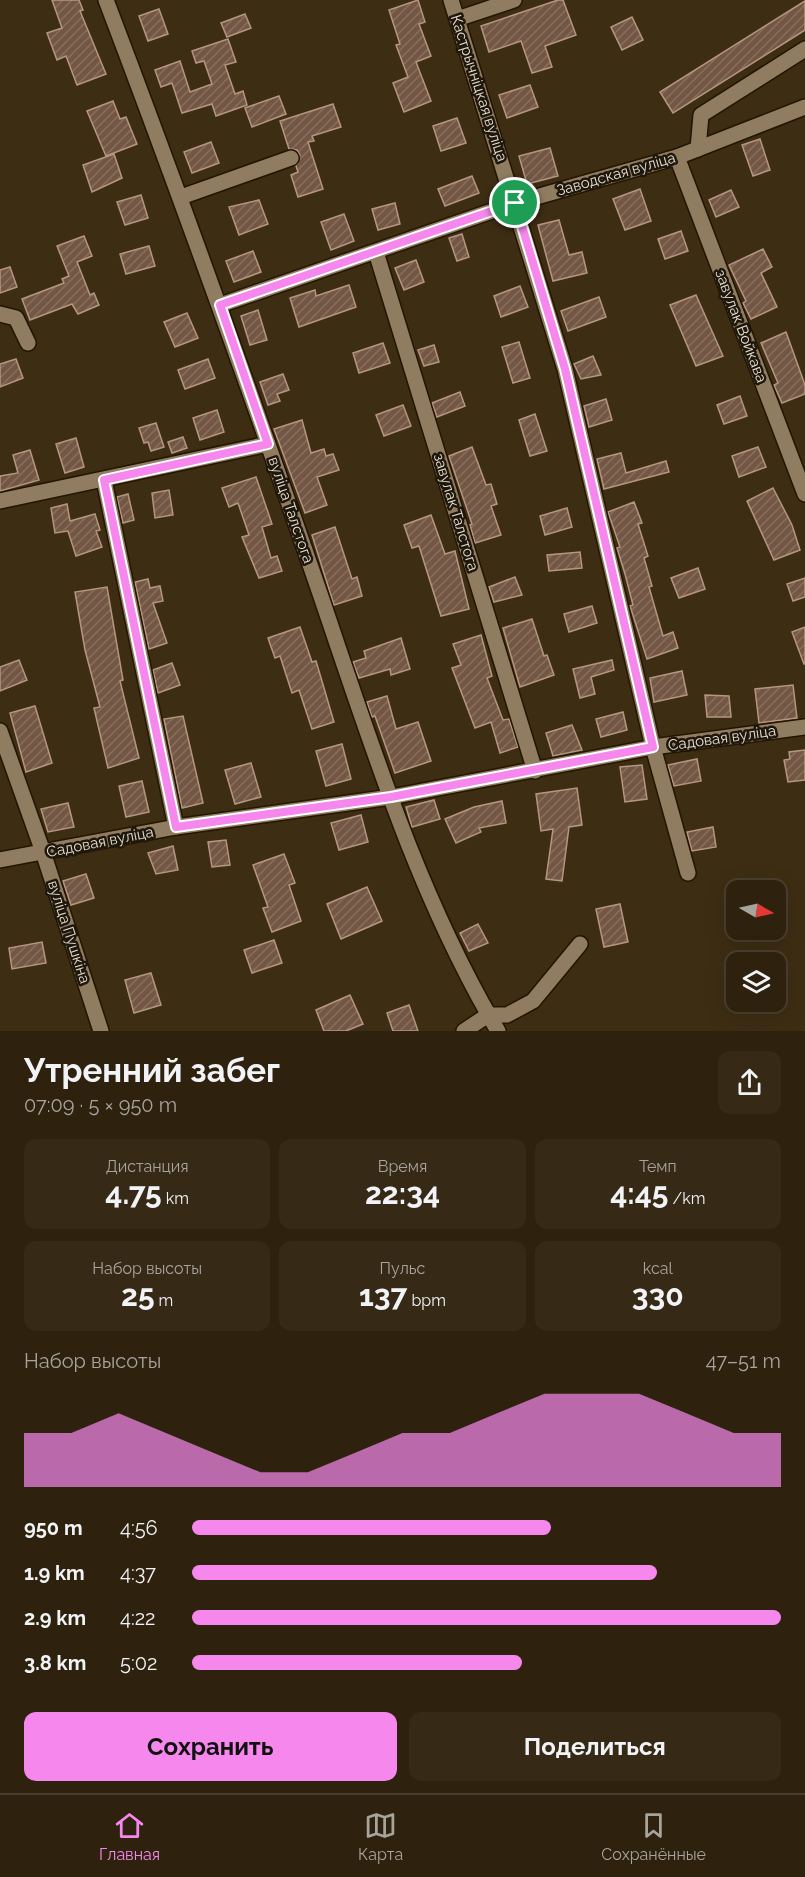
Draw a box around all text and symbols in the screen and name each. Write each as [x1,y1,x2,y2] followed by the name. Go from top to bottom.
[447,12,511,164] street label: Кастрычніцкая вуліца
[555,148,677,200] street label: Заводская вуліца
[489,177,540,228] pin
[498,186,531,219] icon: arrive
[711,267,771,385] street label: завулак Войкава
[430,451,482,573] street label: завулак Талстога
[264,455,318,565] street label: вуліца Талстога
[667,722,777,754] street label: Садовая вуліца
[45,823,155,861] street label: Садовая вуліца
[44,878,94,986] street label: вуліца Пушкіна
[726,880,786,940] north arrow
[726,880,786,1012] map controls
[726,952,786,1012] button: layers
[24,1051,280,1090] text: Утренний забег
[718,1051,781,1114] button: share
[24,1093,177,1117] text: 07:09 · 5 × 950 m
[106,1157,189,1176] text: Дистанция
[378,1157,427,1176] text: Время
[639,1157,677,1176] text: Темп
[105,1176,162,1211] text: 4.75
[365,1176,440,1211] text: 22:34
[610,1176,669,1211] text: 4:45
[162,1189,189,1208] text: km
[669,1189,705,1208] text: /km
[92,1259,202,1278] text: Набор высоты
[380,1259,425,1278] text: Пульс
[643,1259,673,1278] text: kcal
[121,1278,155,1313] text: 25
[359,1278,407,1313] text: 137
[632,1278,684,1313] text: 330
[155,1291,173,1310] text: m
[407,1291,446,1310] text: bpm
[24,1349,161,1373] text: Набор высоты
[706,1349,781,1373] text: 47–51 m
[24,1516,83,1540] text: 950 m
[120,1516,158,1540] text: 4:56
[24,1561,85,1585] text: 1.9 km
[120,1561,156,1585] text: 4:37
[24,1606,86,1630] text: 2.9 km
[120,1606,156,1630] text: 4:22
[24,1651,86,1675] text: 3.8 km
[120,1651,157,1675] text: 5:02
[24,1712,397,1781] button: Сохранить
[409,1712,781,1781] button: Поделиться
[99,1809,160,1864] tab: Главная
[358,1809,403,1864] tab: Карта
[601,1809,706,1864] tab: Сохранённые

